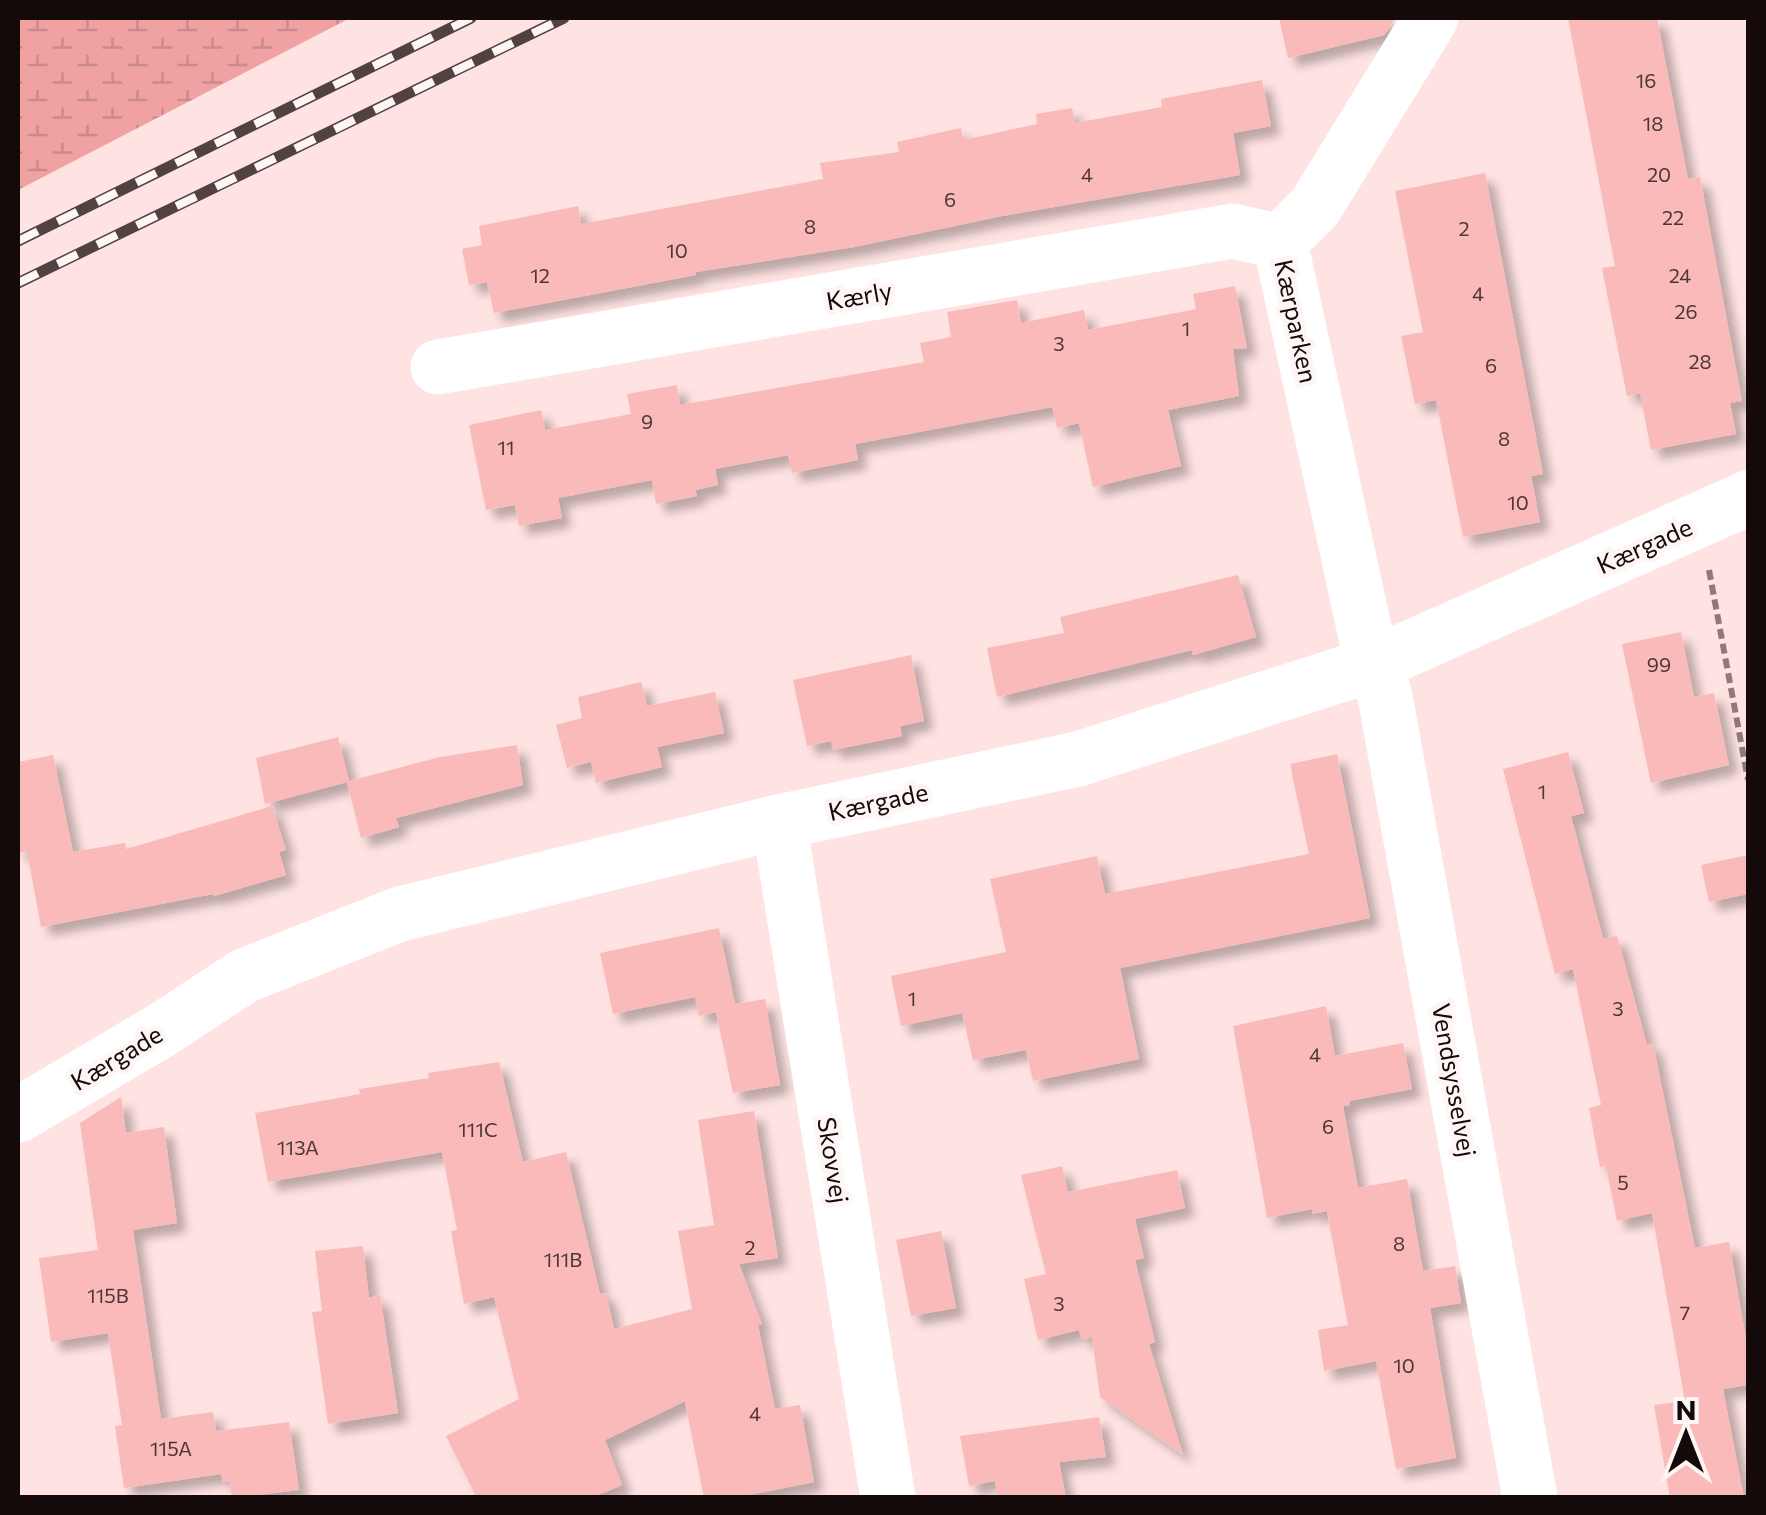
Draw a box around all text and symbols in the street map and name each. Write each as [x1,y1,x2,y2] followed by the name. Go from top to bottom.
[1636,68,1656,92] house number: 16
[1643,111,1663,135] house number: 18
[1081,162,1093,186] house number: 4
[1647,162,1671,186] house number: 20
[944,187,956,211] house number: 6
[1662,205,1684,229] house number: 22
[804,214,816,238] house number: 8
[1458,216,1470,240] house number: 2
[666,238,688,262] house number: 10
[1269,257,1325,385] street label: Kærparken
[530,263,550,287] house number: 12
[1669,263,1691,287] house number: 24
[824,274,894,316] street label: Kærly
[1472,281,1484,305] house number: 4
[1674,299,1698,323] house number: 26
[1182,316,1190,340] house number: 1
[1053,331,1065,355] house number: 3
[1688,349,1712,373] house number: 28
[1485,353,1497,377] house number: 6
[641,409,653,433] house number: 9
[1498,426,1510,450] house number: 8
[497,435,515,459] house number: 11
[1507,490,1529,514] house number: 10
[1592,511,1696,579] street label: Kærgade
[1647,652,1671,676] house number: 99
[825,776,931,826] street label: Kærgade
[1538,779,1546,803] house number: 1
[908,986,916,1010] house number: 1
[1612,996,1624,1020] house number: 3
[1427,1001,1483,1159] street label: Vendsysselvej
[65,1018,167,1096] street label: Kærgade
[1309,1042,1321,1066] house number: 4
[1322,1114,1334,1138] house number: 6
[812,1115,856,1205] street label: Skovvej
[458,1117,498,1141] house number: 111C
[277,1135,319,1159] house number: 113A
[1617,1170,1629,1194] house number: 5
[1393,1231,1405,1255] house number: 8
[744,1235,756,1259] house number: 2
[544,1247,582,1271] house number: 111B
[87,1283,129,1307] house number: 115B
[1053,1291,1065,1315] house number: 3
[1680,1300,1690,1324] house number: 7
[1393,1353,1415,1377] house number: 10
[1636,1385,1736,1485] north arrow
[1676,1392,1697,1426] text: N
[749,1401,761,1425] house number: 4
[150,1436,192,1460] house number: 115A

